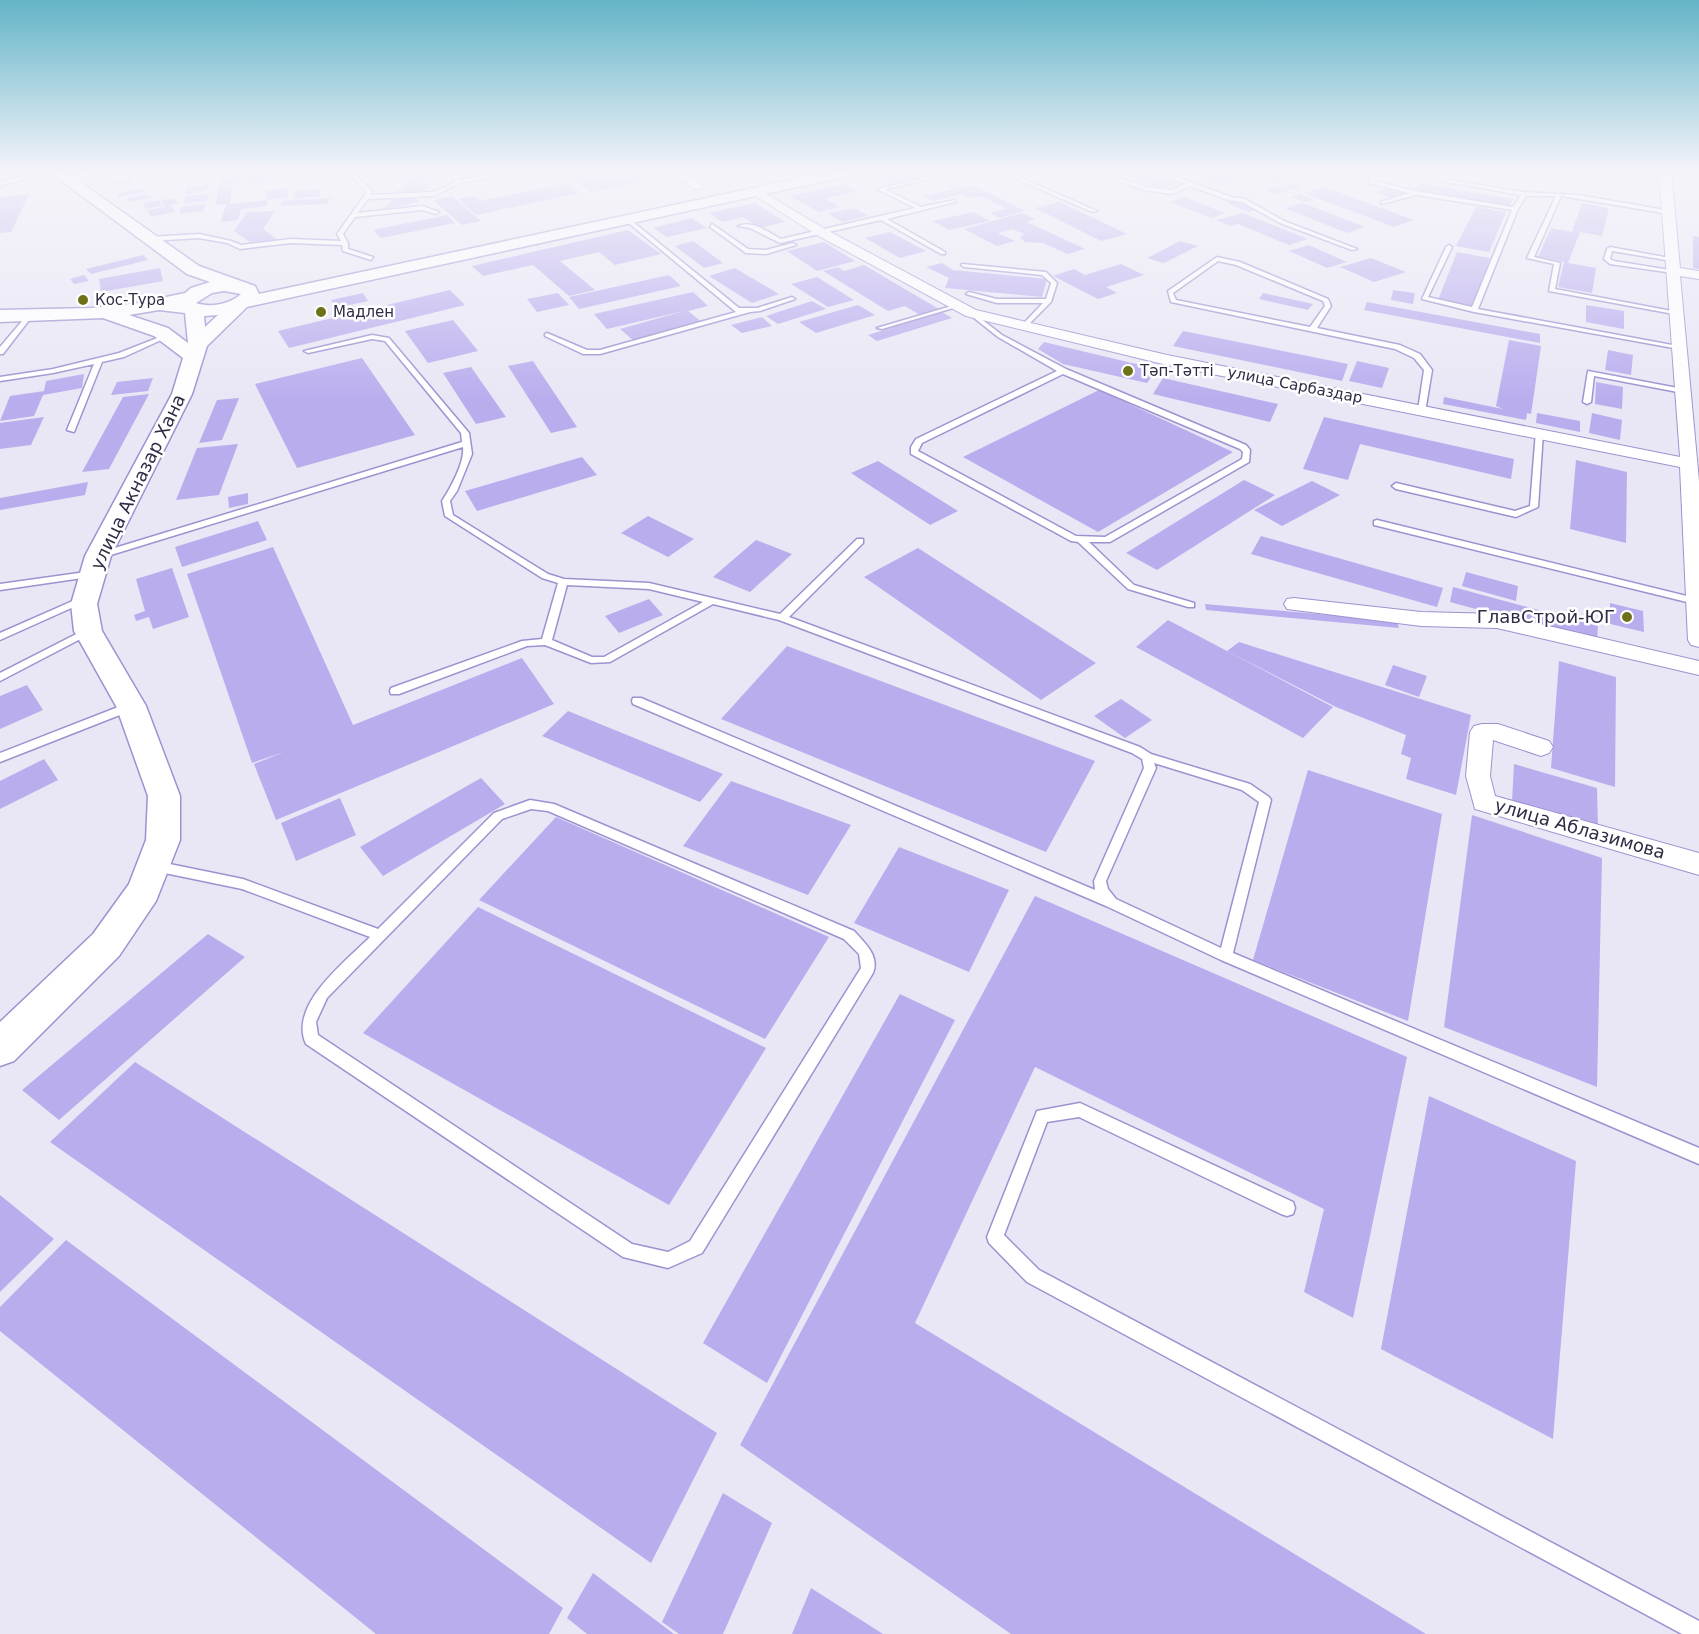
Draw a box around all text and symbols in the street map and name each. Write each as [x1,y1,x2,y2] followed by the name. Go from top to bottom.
[95,291,165,309] place label: Кос-Тура
[76,293,90,307] marker: Кос-Тура
[333,303,394,321] place label: Мадлен
[314,305,328,319] marker: Мадлен
[1139,362,1214,380] place label: Тәп-Тәтті
[1226,363,1364,407] street label: улица Сарбаздар
[1121,364,1135,378] marker: Тәп-Тәтті
[86,391,189,573] street label: улица Акназар Хана
[1477,606,1615,627] place label: ГлавСтрой-ЮГ
[1620,610,1634,624] marker: ГлавСтрой-ЮГ
[1493,794,1668,863] street label: улица Аблазимова

